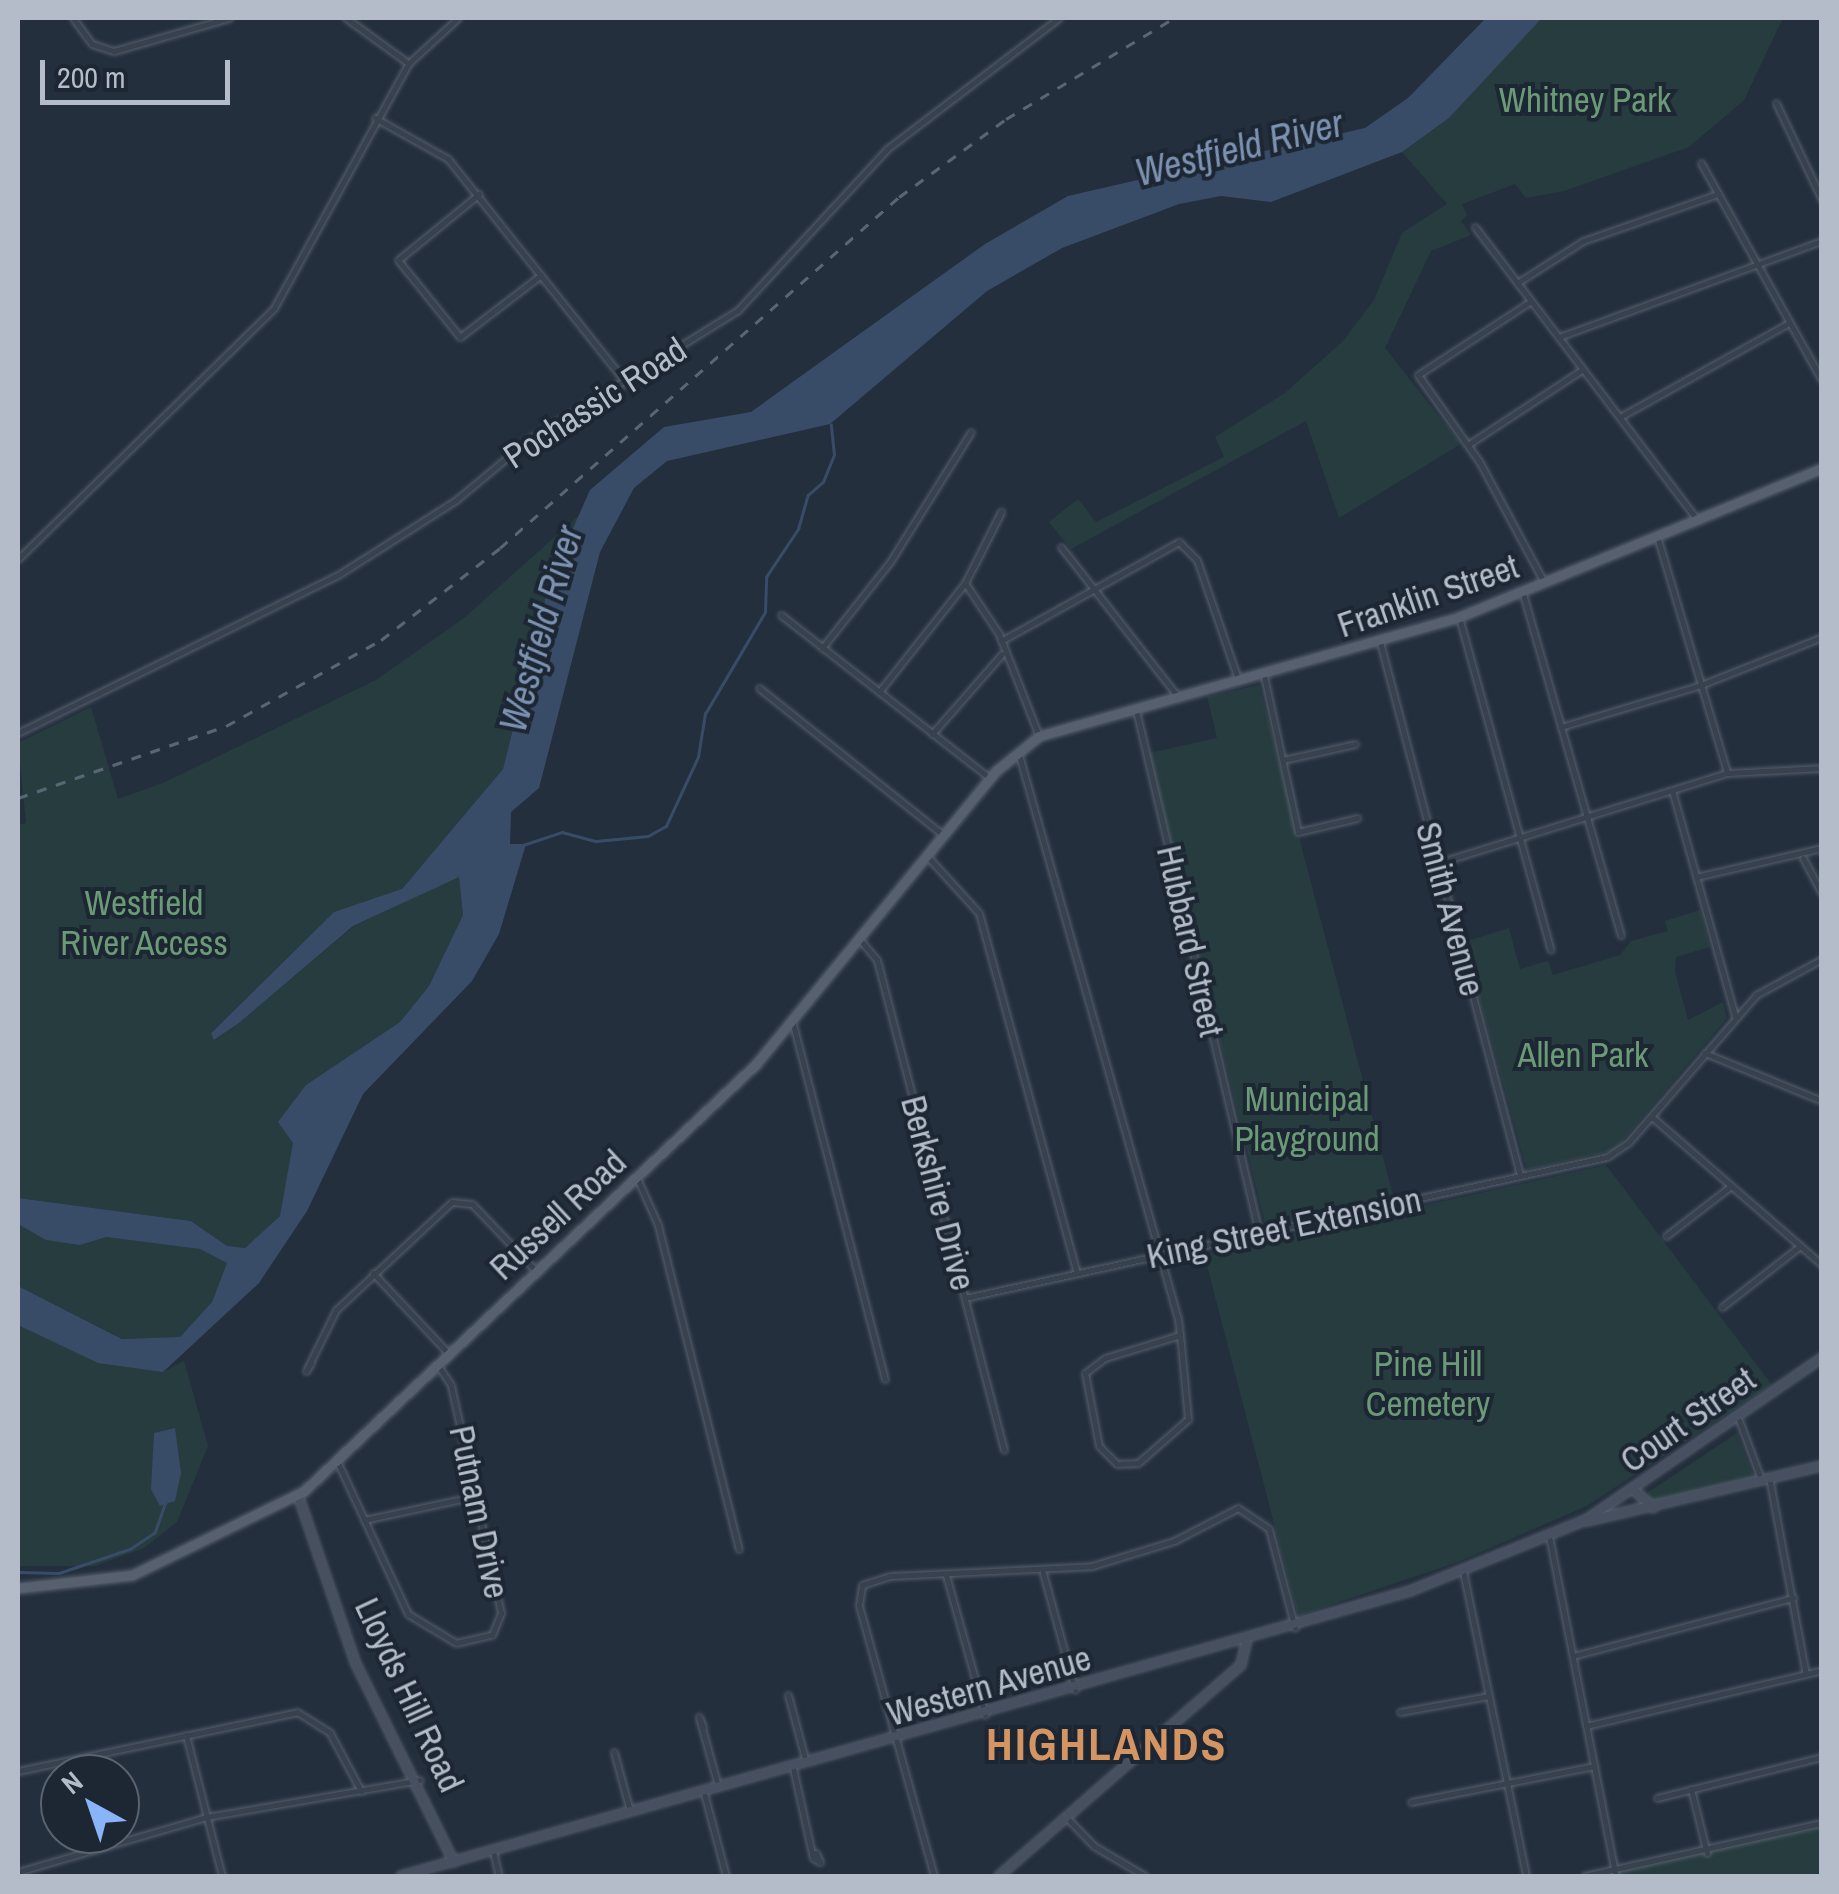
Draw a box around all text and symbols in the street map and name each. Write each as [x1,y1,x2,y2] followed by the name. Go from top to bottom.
[45,40,235,102] scale bar
[57,57,125,97] text: 200 m
[1499,79,1671,121] park label: Whitney Park
[1130,100,1348,196] water label: Westfield River
[496,328,694,478] street label: Pochassic Road
[490,521,592,737] water label: Westfield River
[1332,546,1524,646] street label: Franklin Street
[1406,817,1494,1001] street label: Smith Avenue
[1148,841,1232,1041] street label: Hubbard Street
[59,882,229,964] park label: Westfield River Access
[1518,1034,1648,1076] park label: Allen Park
[1234,1078,1380,1160] park label: Municipal Playground
[892,1091,984,1295] street label: Berkshire Drive
[481,1141,635,1289] street label: Russell Road
[1143,1178,1425,1278] street label: King Street Extension
[1366,1343,1490,1425] park label: Pine Hill Cemetery
[1613,1358,1763,1482] street label: Court Street
[440,1422,518,1602] street label: Putnam Drive
[346,1591,472,1799] street label: Lloyds Hill Road
[882,1637,1096,1735] street label: Western Avenue
[986,1717,1228,1771] district label: HIGHLANDS
[40,1754,140,1854] north arrow
[53,1763,91,1802] text: N

